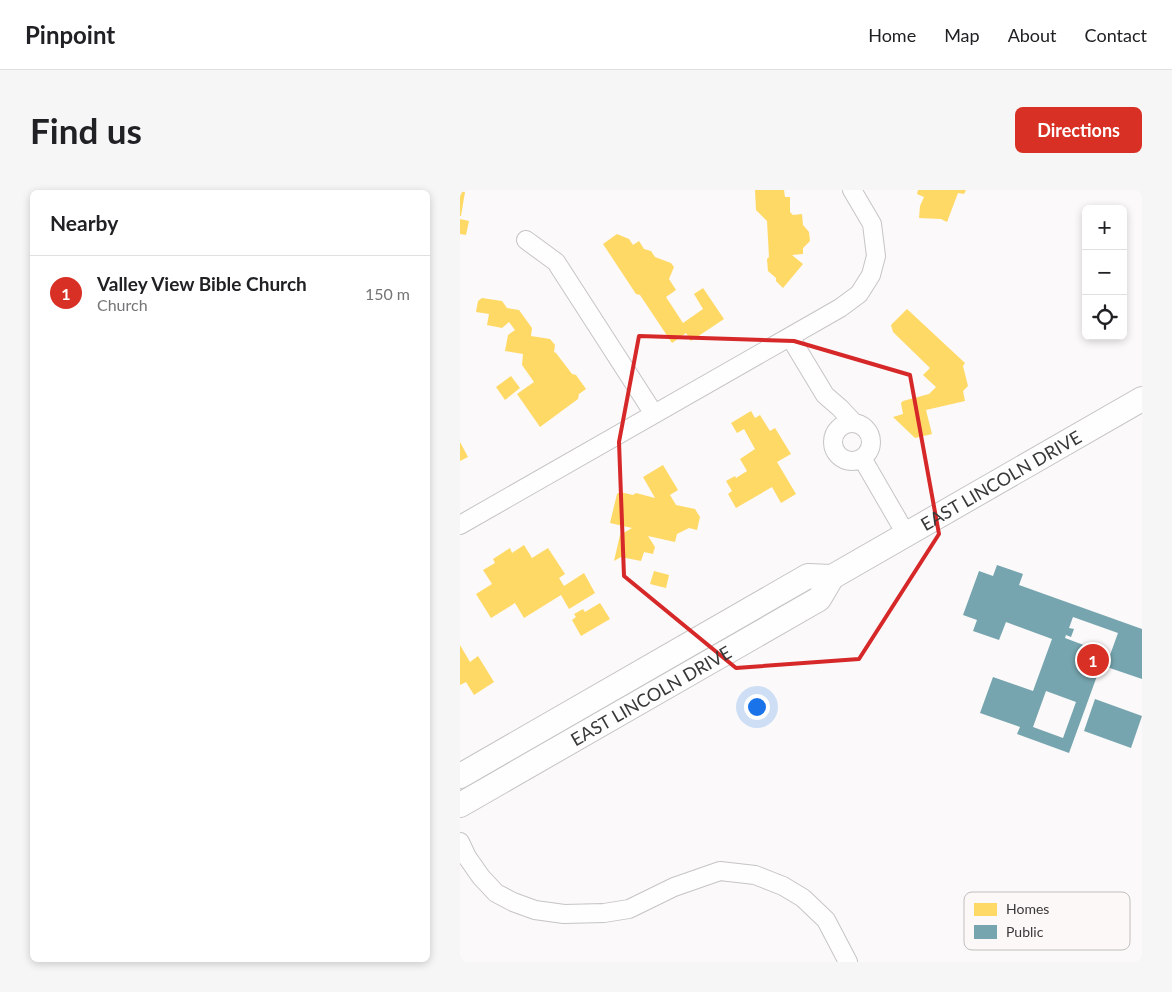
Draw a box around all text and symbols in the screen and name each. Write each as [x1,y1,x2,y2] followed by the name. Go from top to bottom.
[25,20,115,49] text: Pinpoint
[868,24,916,46] text: Home
[944,24,980,46] text: Map
[1008,24,1057,46] text: About
[1085,24,1147,46] text: Contact
[1015,107,1142,153] button: Directions
[30,109,142,151] text: Find us
[1082,205,1127,340] map controls
[1082,205,1127,250] button: +
[50,210,118,235] text: Nearby
[1082,250,1127,295] button: −
[97,272,307,295] text: Valley View Bible Church
[61,284,71,303] text: 1
[365,284,410,303] text: 150 m
[97,295,148,314] text: Church
[1082,295,1127,340] button: locate
[917,425,1085,535] street label: EAST LINCOLN DRIVE
[567,641,735,750] street label: EAST LINCOLN DRIVE
[1077,641,1109,679] pin: 1
[744,694,770,720] your location
[964,892,1130,950] legend
[1006,900,1049,917] text: Homes
[1006,923,1044,940] text: Public

